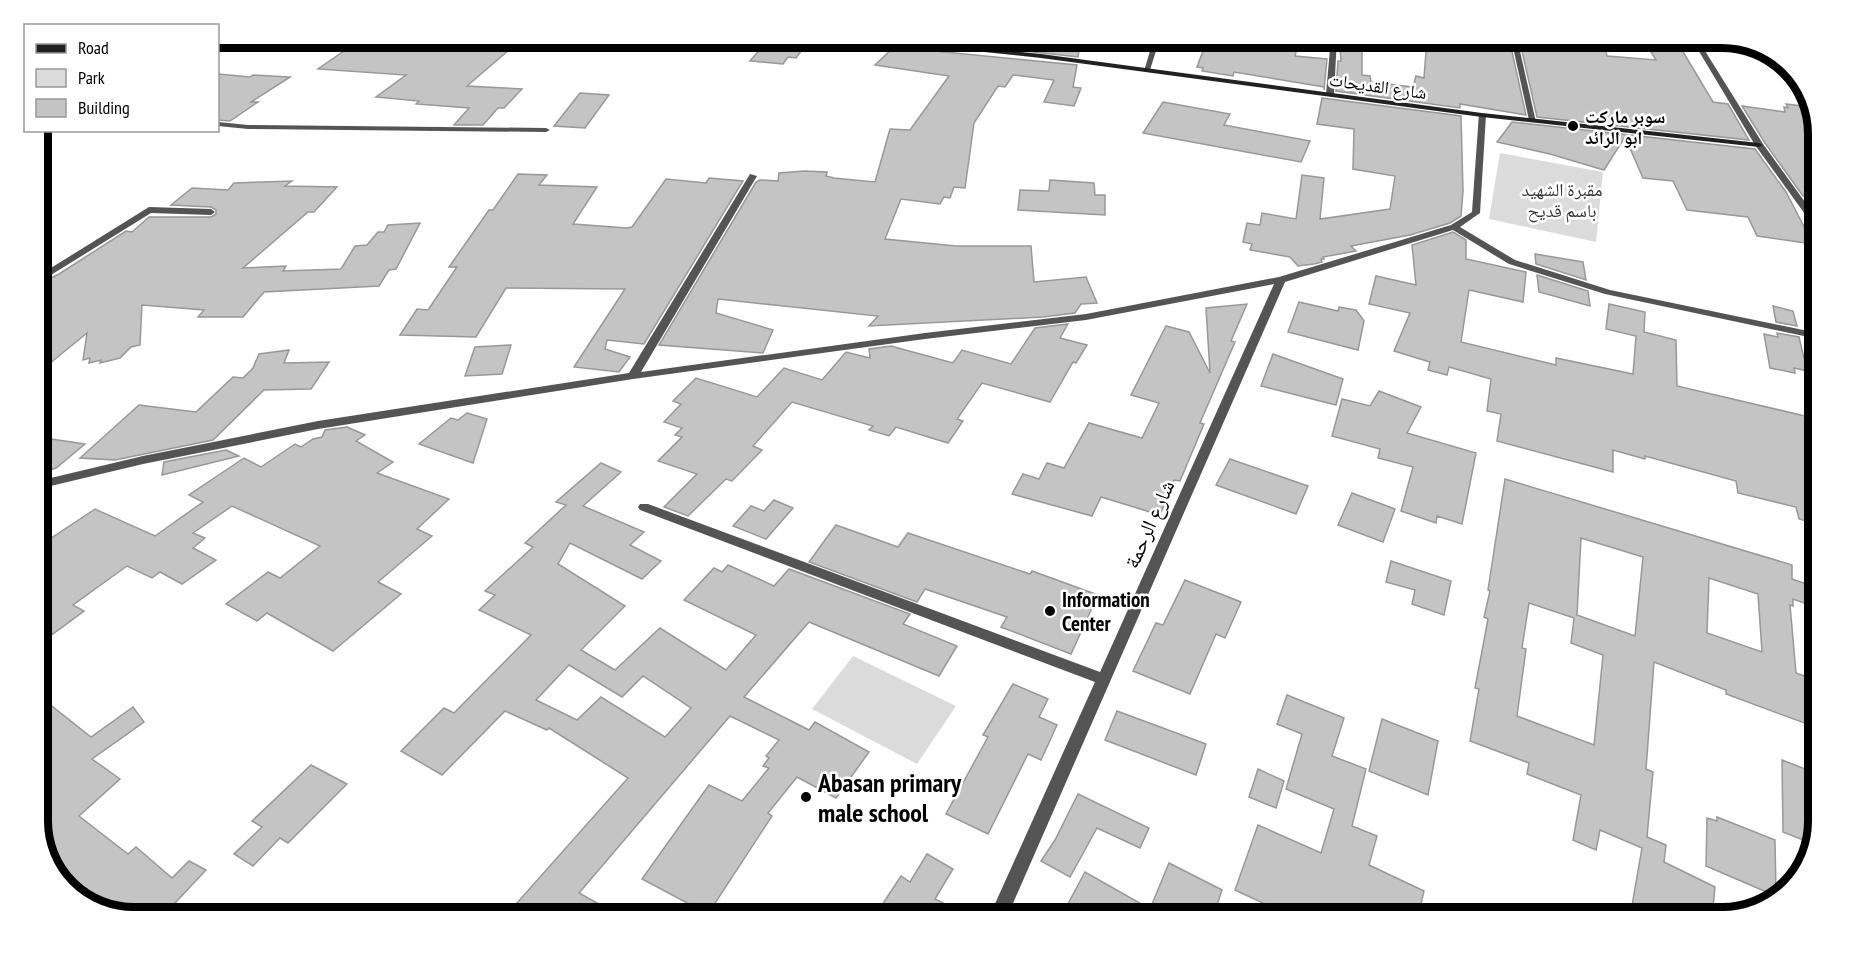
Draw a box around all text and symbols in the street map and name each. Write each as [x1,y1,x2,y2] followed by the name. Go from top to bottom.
[24,24,219,132] legend
[78,36,109,59] text: Road
[78,66,105,89] text: Park
[1328,68,1428,104] street label: شارع القديحات
[78,96,130,119] text: Building
[1585,105,1665,149] place label: سوبر ماركت ابو الرائد
[1566,119,1580,133] marker: سوبر ماركت ابو الرائد
[1522,178,1602,223] park label: مقبرة الشهيد باسم قديح
[1118,476,1180,572] street label: شارع الرحمة
[1062,586,1150,637] place label: Information Center
[1043,604,1057,618] marker: Information Center
[817,766,962,829] place label: Abasan primary male school
[799,790,813,804] marker: Abasan primary male school

